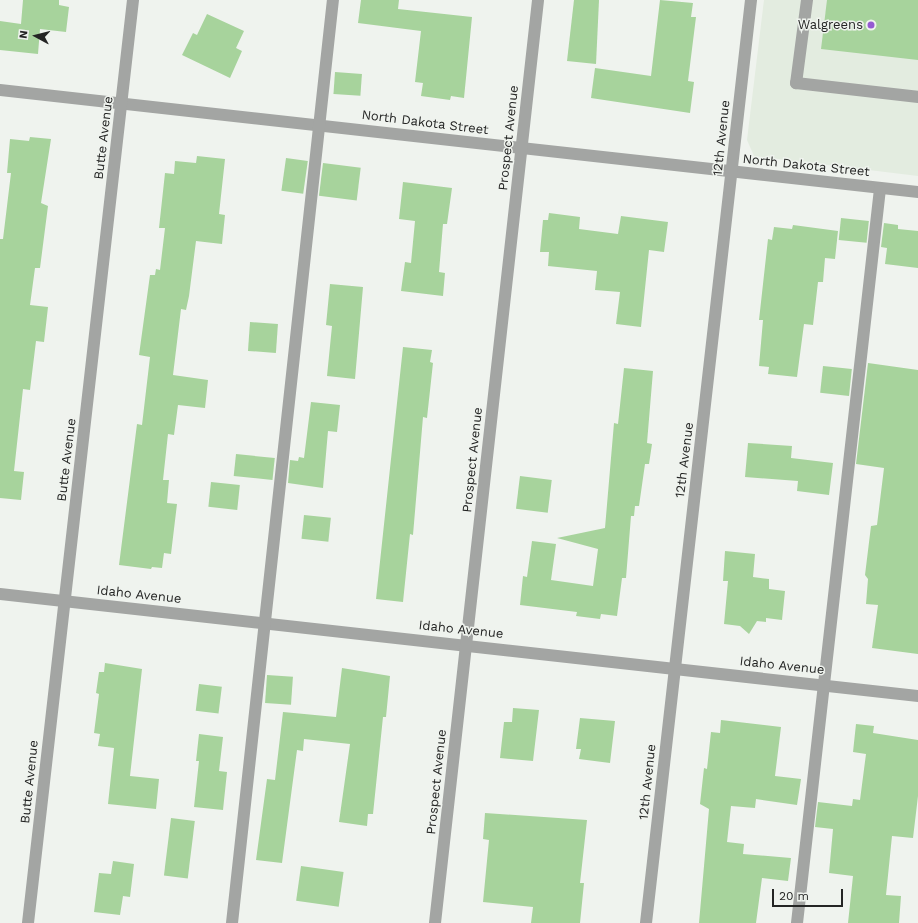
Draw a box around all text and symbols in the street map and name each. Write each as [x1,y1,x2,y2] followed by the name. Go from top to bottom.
[16,16,56,56] north arrow
[798,17,863,33] place label: Walgreens
[866,20,876,30] marker: Walgreens
[17,30,31,39] text: N
[496,84,522,192] street label: Prospect Avenue
[91,95,117,181] street label: Butte Avenue
[710,99,734,177] street label: 12th Avenue
[361,107,489,139] street label: North Dakota Street
[742,152,870,180] street label: North Dakota Street
[460,406,486,514] street label: Prospect Avenue
[54,417,80,503] street label: Butte Avenue
[673,421,697,499] street label: 12th Avenue
[96,583,182,607] street label: Idaho Avenue
[418,618,504,642] street label: Idaho Avenue
[739,654,825,678] street label: Idaho Avenue
[424,728,450,836] street label: Prospect Avenue
[18,739,42,825] street label: Butte Avenue
[636,743,660,821] street label: 12th Avenue
[774,881,845,907] scale bar
[779,889,809,903] text: 20 m

